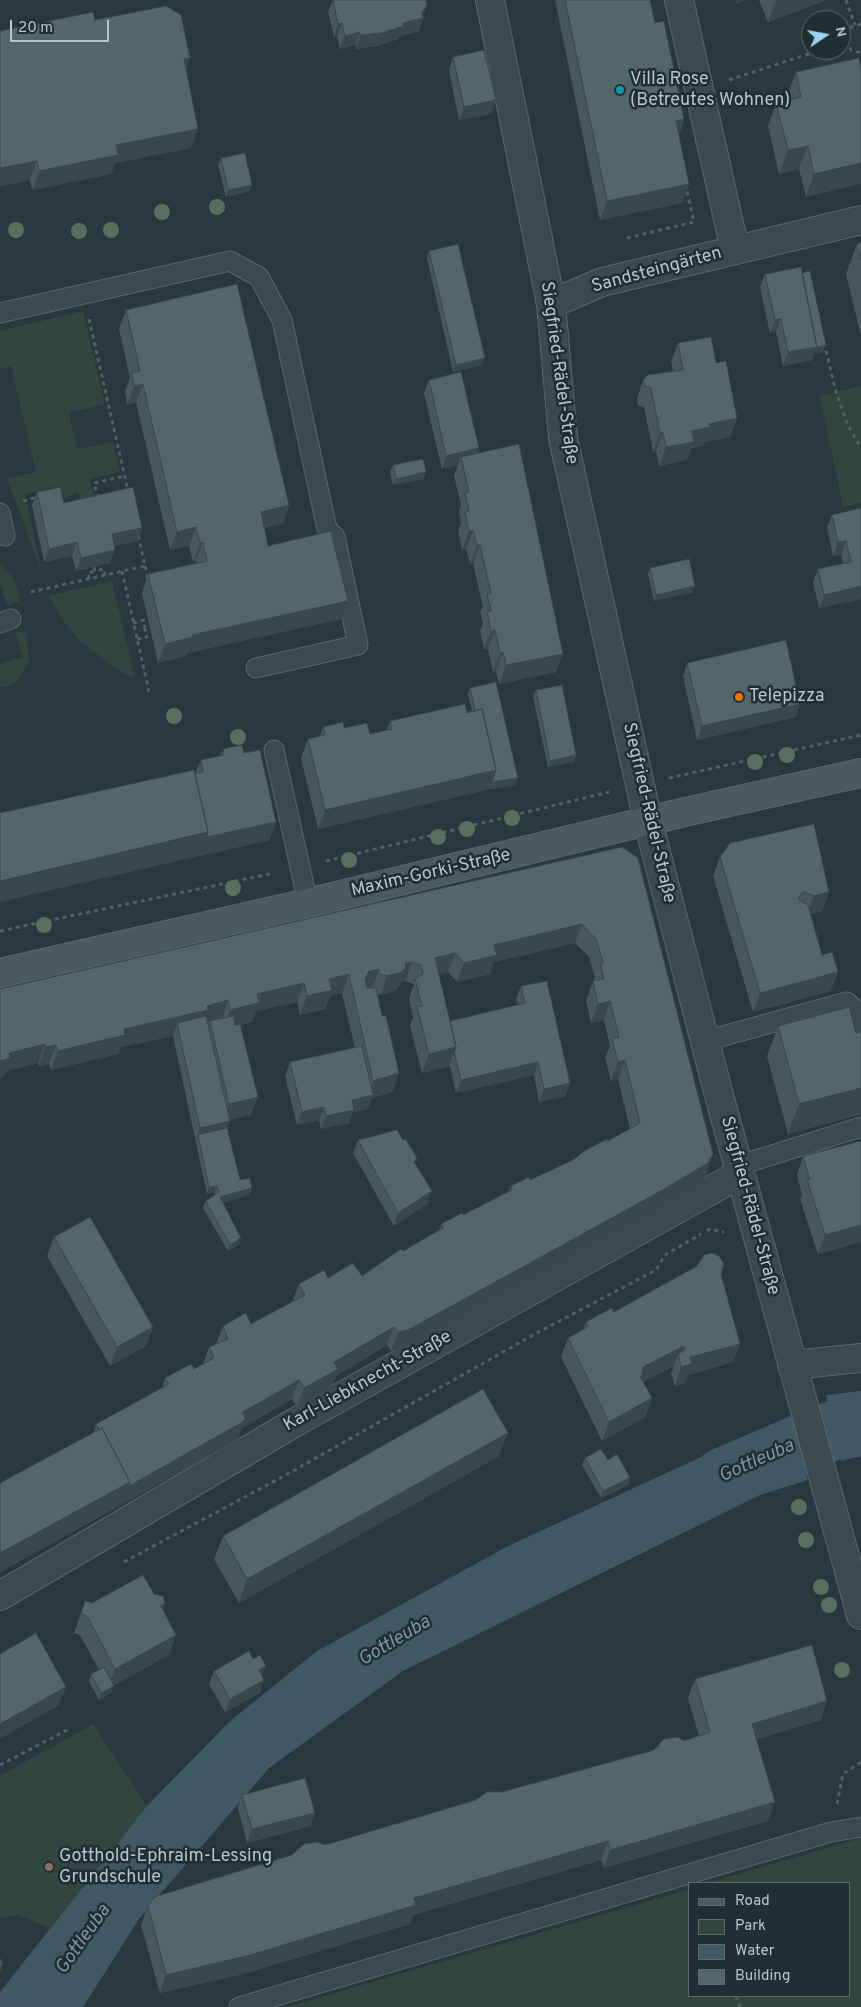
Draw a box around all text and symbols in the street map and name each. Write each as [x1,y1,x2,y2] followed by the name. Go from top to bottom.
[12,10,111,42] scale bar
[801,10,851,60] north arrow
[18,19,53,38] text: 20 m
[831,25,850,39] text: N
[630,69,790,112] place label: Villa Rose (Betreutes Wohnen)
[614,84,626,96] marker: Villa Rose (Betreutes Wohnen)
[589,243,725,299] street label: Sandsteingärten
[534,280,582,466] street label: Siegfried-Rädel-Straße
[749,686,825,708] place label: Telepizza
[733,691,745,703] marker: Telepizza
[617,721,679,905] street label: Siegfried-Rädel-Straße
[349,845,513,903] street label: Maxim-Gorki-Straße
[715,1114,783,1298] street label: Siegfried-Rädel-Straße
[280,1327,456,1437] street label: Karl-Liebknecht-Straße
[716,1435,798,1489] water label: Gottleuba
[355,1612,435,1672] water label: Gottleuba
[59,1846,272,1888] place label: Gotthold-Ephraim-Lessing Grundschule
[43,1861,55,1873] marker: Gotthold-Ephraim-Lessing Grundschule
[688,1882,851,1997] legend
[735,1892,770,1911] text: Road
[52,1901,116,1979] water label: Gottleuba
[735,1917,766,1936] text: Park
[735,1942,774,1961] text: Water
[735,1967,790,1986] text: Building

